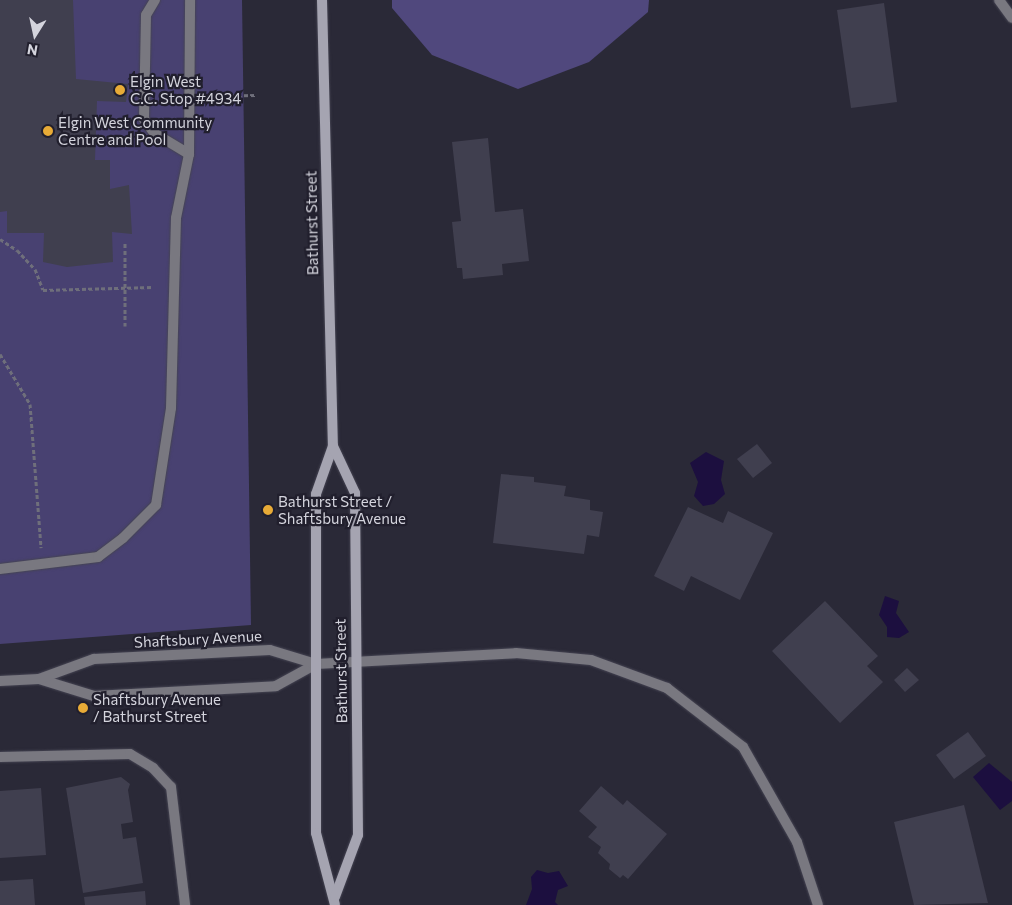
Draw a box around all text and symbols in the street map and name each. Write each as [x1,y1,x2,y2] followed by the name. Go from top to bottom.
[10,10,60,60] north arrow
[26,41,39,60] text: N
[130,72,241,107] place label: Elgin West C.C. Stop #4934
[114,84,126,96] marker: Elgin West C.C. Stop #4934
[58,113,212,148] place label: Elgin West Community Centre and Pool
[42,125,54,137] marker: Elgin West Community Centre and Pool
[302,171,322,275] street label: Bathurst Street
[278,492,406,527] place label: Bathurst Street / Shaftsbury Avenue
[262,504,274,516] marker: Bathurst Street / Shaftsbury Avenue
[331,619,351,723] street label: Bathurst Street
[134,627,262,651] street label: Shaftsbury Avenue
[93,690,221,725] place label: Shaftsbury Avenue / Bathurst Street
[77,702,89,714] marker: Shaftsbury Avenue / Bathurst Street

